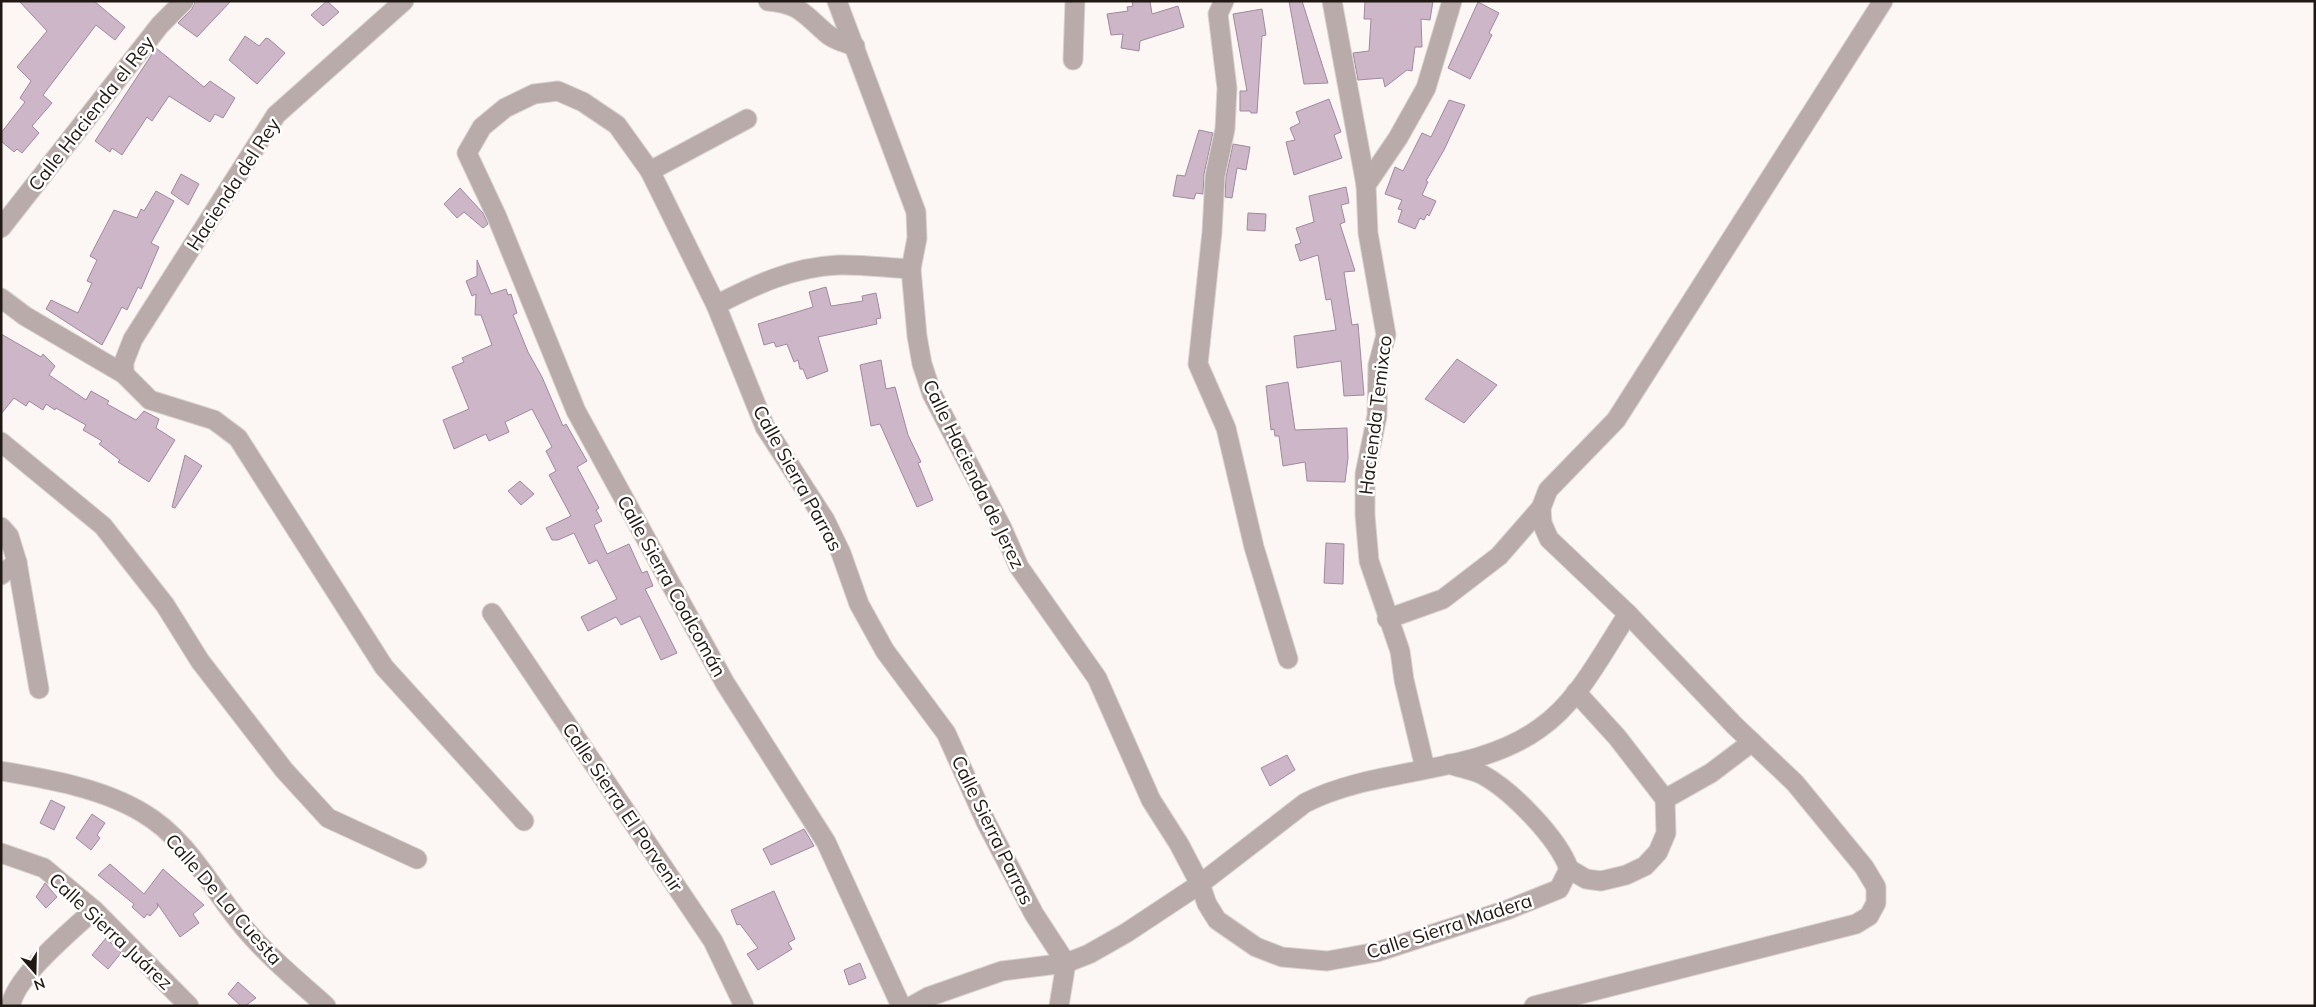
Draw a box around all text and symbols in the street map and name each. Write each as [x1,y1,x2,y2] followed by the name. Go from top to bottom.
[23,31,159,195] street label: Calle Hacienda el Rey
[181,113,285,255] street label: Hacienda del Rey
[1353,334,1397,496] street label: Hacienda Temixco
[918,375,1030,573] street label: Calle Hacienda de Jerez
[748,401,848,555] street label: Calle Sierra Parras
[612,491,732,681] street label: Calle Sierra Coalcomán
[557,718,689,896] street label: Calle Sierra El Porvenir
[946,751,1040,909] street label: Calle Sierra Parras
[160,828,288,970] street label: Calle De La Cuesta
[44,867,178,995] street label: Calle Sierra Juárez
[1363,888,1535,964] street label: Calle Sierra Madera
[10,947,60,997] north arrow
[31,974,47,994] text: N

